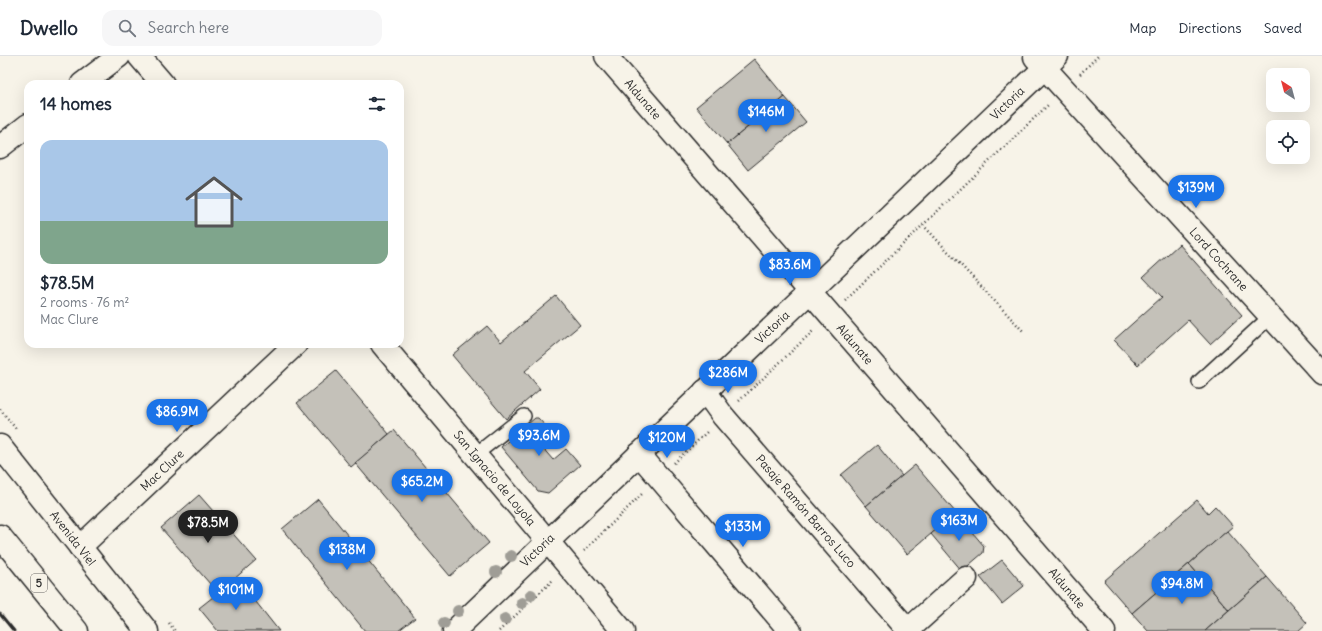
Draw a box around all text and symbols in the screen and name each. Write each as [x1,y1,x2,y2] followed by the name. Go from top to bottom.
[102,10,382,46] search box
[20,16,78,40] text: Dwello
[116,17,138,39] icon: search
[148,18,229,37] text: Search here
[1129,19,1156,37] text: Map
[1178,19,1242,37] text: Directions
[1264,19,1302,37] text: Saved
[1266,68,1310,112] north arrow
[1266,68,1310,164] map controls
[621,76,665,122] street label: Aldunate
[987,83,1027,123] street label: Victoria
[40,93,112,115] text: 14 homes
[366,93,388,115] icon: filters
[738,99,794,133] pin: $146M
[747,103,785,120] text: $146M
[1266,120,1310,164] button: locate
[178,166,250,238] icon: home
[1168,175,1224,209] pin: $139M
[1177,179,1215,196] text: $139M
[1187,224,1251,294] street label: Lord Cochrane
[757,252,823,286] pin: $83.6M
[769,256,811,273] text: $83.6M
[40,272,95,294] text: $78.5M
[40,294,129,311] text: 2 rooms · 76 m²
[752,307,792,347] street label: Victoria
[40,311,99,328] text: Mac Clure
[833,321,877,367] street label: Aldunate
[700,360,756,394] pin: $286M
[708,364,748,381] text: $286M
[144,399,210,433] pin: $86.9M
[156,403,198,420] text: $86.9M
[506,423,572,457] pin: $93.6M
[639,425,695,459] pin: $120M
[451,427,539,529] street label: San Ignacio de Loyola
[518,427,560,444] text: $93.6M
[648,429,686,446] text: $120M
[137,446,187,494] street label: Mac Clure
[753,451,859,571] street label: Pasaje Ramón Barros Luco
[389,469,455,503] pin: $65.2M
[401,473,443,490] text: $65.2M
[47,508,99,568] street label: Avenida Viel
[931,508,987,542] pin: $163M
[175,510,241,544] pin: $78.5M
[940,512,978,529] text: $163M
[187,514,229,531] text: $78.5M
[715,514,771,548] pin: $133M
[724,518,762,535] text: $133M
[517,530,557,570] street label: Victoria
[319,537,375,571] pin: $138M
[328,541,366,558] text: $138M
[1045,565,1089,611] street label: Aldunate
[1149,571,1215,605] pin: $94.8M
[31,574,47,592] road number: 5
[1161,575,1203,592] text: $94.8M
[208,577,264,611] pin: $101M
[218,581,254,598] text: $101M

